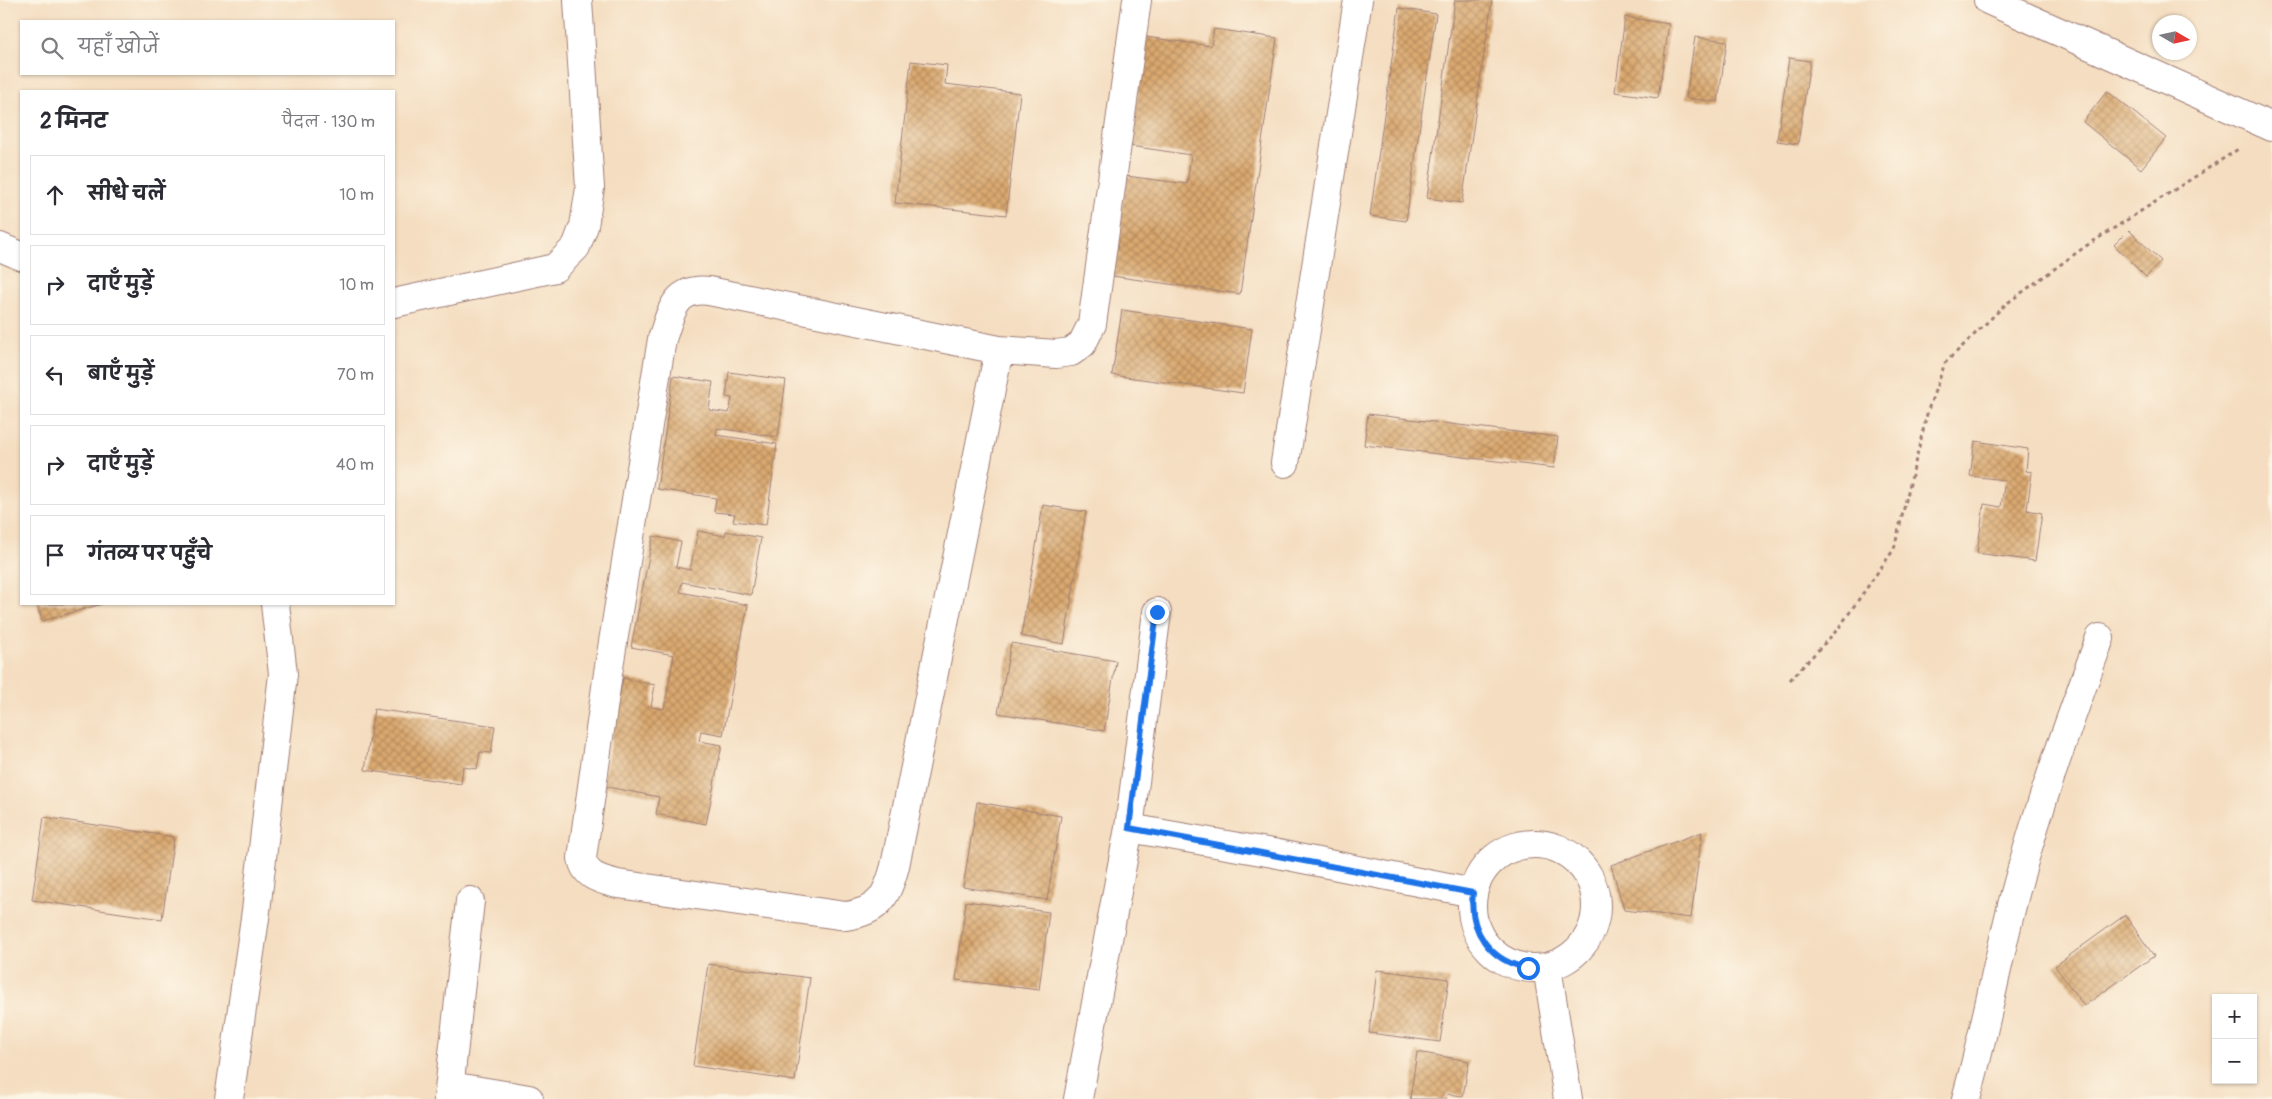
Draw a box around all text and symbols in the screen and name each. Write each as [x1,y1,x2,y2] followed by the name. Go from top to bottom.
[2152,15,2197,60] north arrow
[20,20,395,75] search box
[38,34,66,62] icon: search
[78,35,159,59] text: यहाँ खोजें
[40,108,107,135] text: 2 मिनट
[282,112,375,132] text: पैदल · 130 m
[41,181,69,209] icon: ahead
[88,182,165,206] text: सीधे चलें
[339,185,374,205] text: 10 m
[41,271,69,299] icon: right
[88,272,153,296] text: दाएँ मुड़ें
[339,275,374,295] text: 10 m
[41,361,69,389] icon: left
[88,362,154,386] text: बाएँ मुड़ें
[337,365,374,385] text: 70 m
[41,451,69,479] icon: right
[88,452,153,476] text: दाएँ मुड़ें
[336,455,374,475] text: 40 m
[41,541,69,569] icon: arrive
[88,542,212,566] text: गंतव्य पर पहुँचे
[1146,601,1169,624] route end
[1517,957,1540,980] route start
[2212,994,2257,1084] map controls
[2212,994,2257,1039] button: +
[2212,1039,2257,1084] button: −

